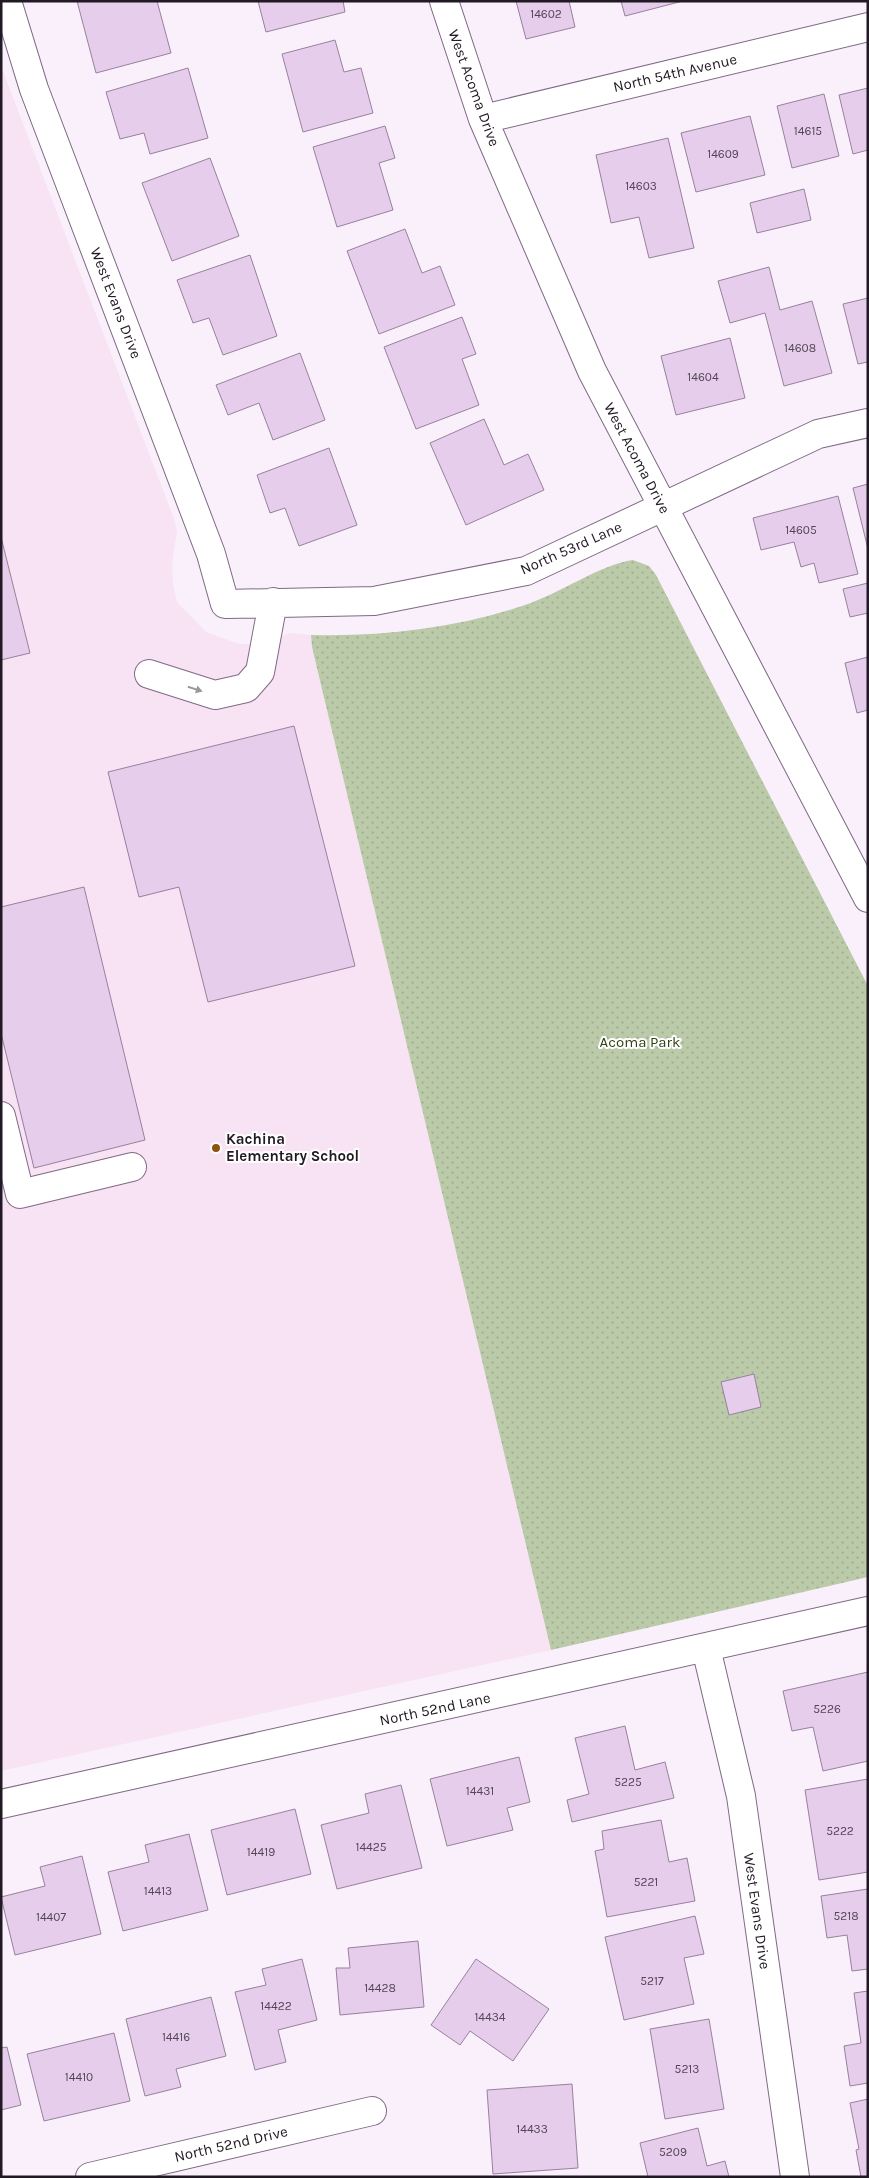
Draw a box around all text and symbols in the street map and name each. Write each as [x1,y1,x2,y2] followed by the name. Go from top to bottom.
[530,7,562,21] house number: 14602
[444,27,504,149] street label: West Acoma Drive
[611,50,739,96] street label: North 54th Avenue
[794,124,822,138] house number: 14615
[707,147,739,161] house number: 14609
[625,179,657,193] house number: 14603
[87,245,145,361] street label: West Evans Drive
[784,341,816,355] house number: 14608
[687,370,719,384] house number: 14604
[600,399,674,517] street label: West Acoma Drive
[517,518,625,578] street label: North 53rd Lane
[785,523,817,537] house number: 14605
[188,685,203,693] one-way arrow
[600,1033,680,1051] park label: Acoma Park
[226,1130,359,1165] place label: Kachina Elementary School
[210,1142,222,1154] marker: Kachina Elementary School
[378,1688,492,1730] street label: North 52nd Lane
[813,1702,841,1716] house number: 5226
[614,1775,642,1789] house number: 5225
[466,1784,494,1798] house number: 14431
[826,1824,854,1838] house number: 5222
[355,1840,387,1854] house number: 14425
[247,1845,275,1859] house number: 14419
[740,1852,774,1970] street label: West Evans Drive
[634,1875,658,1889] house number: 5221
[144,1884,172,1898] house number: 14413
[833,1909,859,1923] house number: 5218
[36,1910,66,1924] house number: 14407
[640,1974,664,1988] house number: 5217
[364,1981,396,1995] house number: 14428
[260,1999,292,2013] house number: 14422
[474,2010,506,2024] house number: 14434
[162,2030,190,2044] house number: 14416
[675,2062,699,2076] house number: 5213
[65,2070,93,2084] house number: 14410
[173,2122,289,2166] street label: North 52nd Drive
[516,2122,548,2136] house number: 14433
[659,2145,687,2159] house number: 5209

